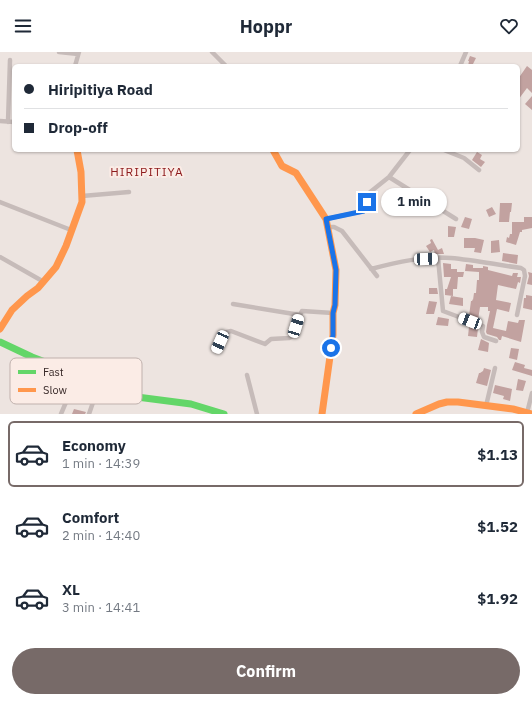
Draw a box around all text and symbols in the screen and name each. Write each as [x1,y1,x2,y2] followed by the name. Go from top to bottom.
[12,15,34,37] icon: menu
[240,15,292,38] text: Hoppr
[498,15,520,37] icon: heart
[48,80,153,99] text: Hiripitiya Road
[48,118,108,137] text: Drop-off
[110,164,184,179] district label: HIRIPITIYA
[381,188,447,216] callout: 1 min
[358,193,376,211] route end
[397,193,431,210] text: 1 min
[414,253,438,265] car
[457,311,483,331] car
[287,313,305,339] car
[210,329,230,355] car
[322,339,340,357] route start
[10,358,142,404] legend
[43,365,64,379] text: Fast
[43,383,67,397] text: Slow
[14,436,50,472] icon: car
[62,436,126,455] text: Economy
[477,445,518,464] text: $1.13
[62,455,140,472] text: 1 min · 14:39
[14,508,50,544] icon: car
[62,508,119,527] text: Comfort
[477,517,518,536] text: $1.52
[62,527,140,544] text: 2 min · 14:40
[14,580,50,616] icon: car
[62,580,80,599] text: XL
[477,589,518,608] text: $1.92
[62,599,140,616] text: 3 min · 14:41
[12,648,520,694] button: Confirm

